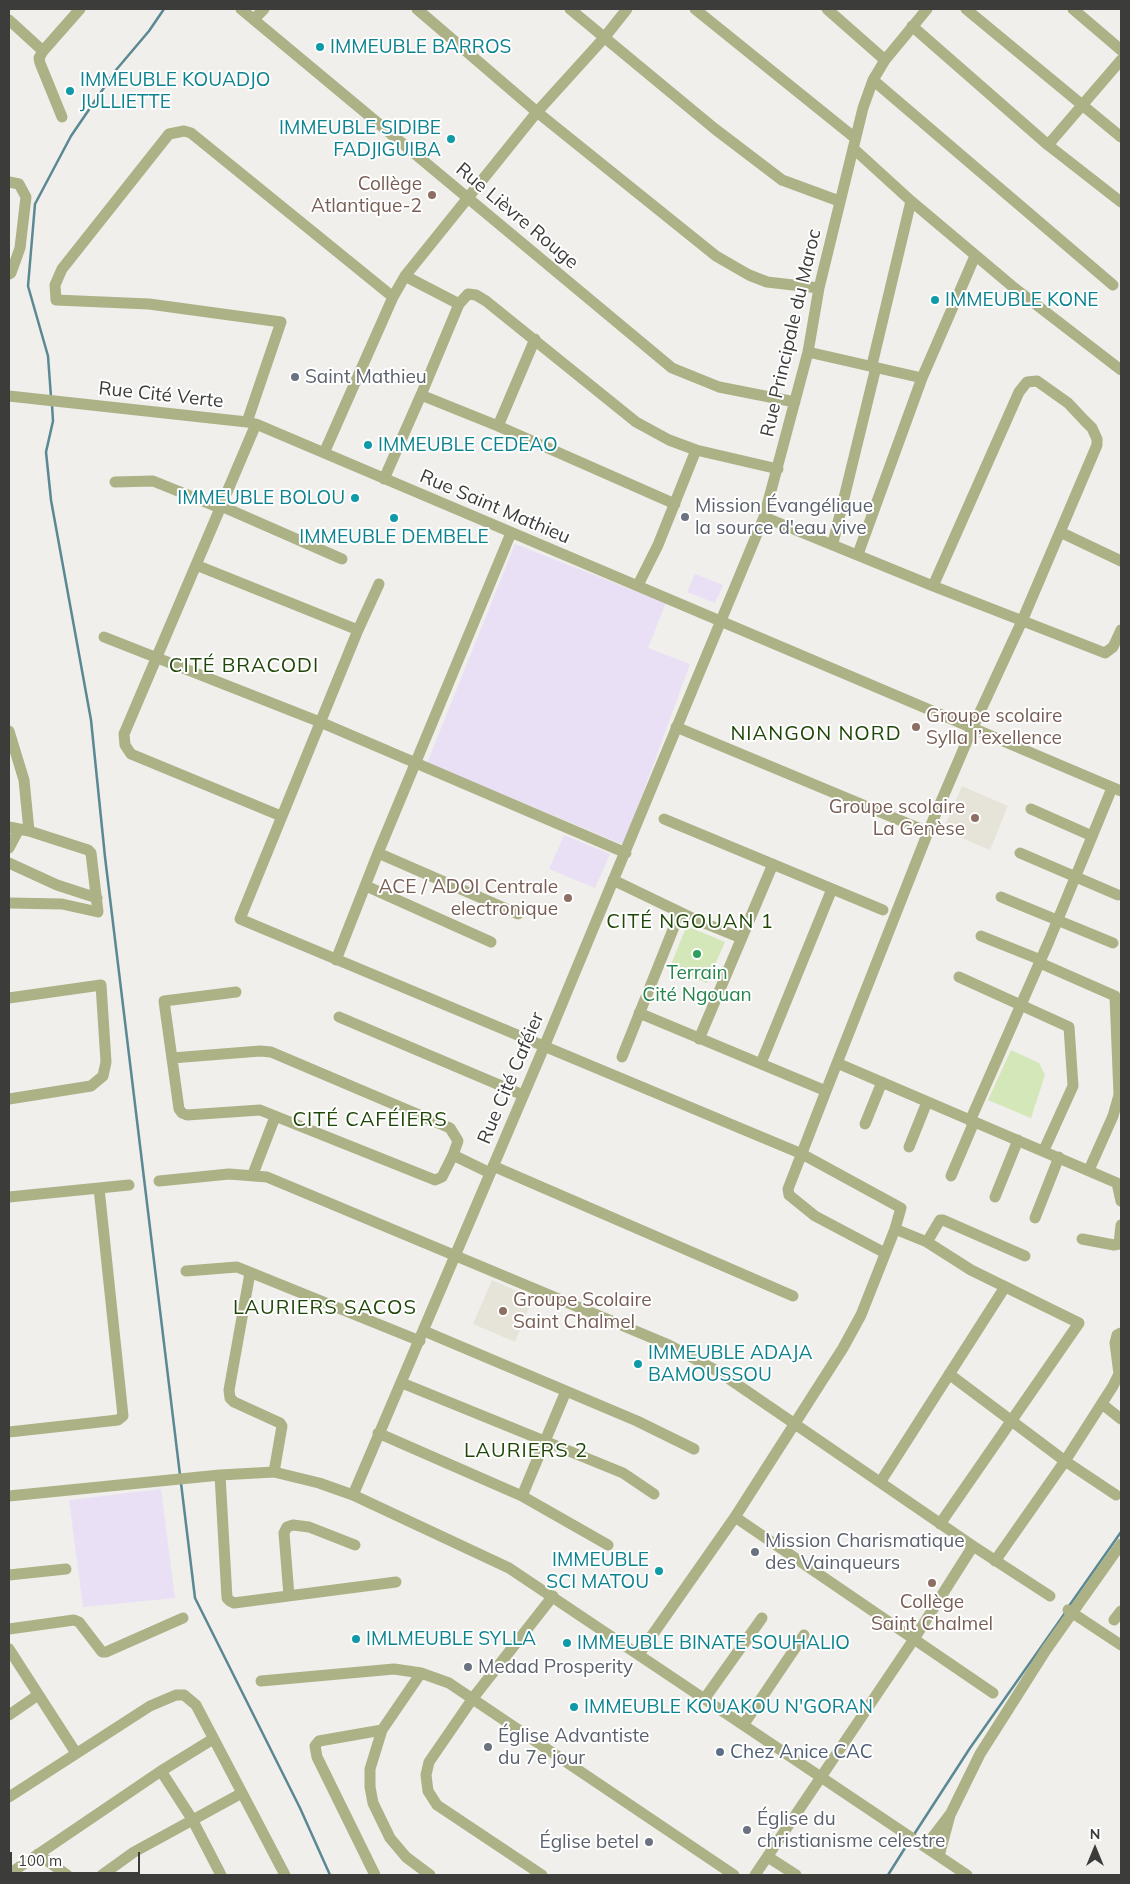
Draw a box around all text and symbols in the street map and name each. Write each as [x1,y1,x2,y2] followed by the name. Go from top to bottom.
[330,36,511,58] place label: IMMEUBLE BARROS
[314,41,326,53] marker: IMMEUBLE BARROS
[80,69,270,113] place label: IMMEUBLE KOUADJO JULLIETTE
[64,85,76,97] marker: IMMEUBLE KOUADJO JULLIETTE
[279,117,441,161] place label: IMMEUBLE SIDIBE FADJIGUIBA
[445,133,457,145] marker: IMMEUBLE SIDIBE FADJIGUIBA
[451,158,583,274] street label: Rue Lièvre Rouge
[311,173,422,217] place label: Collège Atlantique-2
[426,189,438,201] marker: Collège Atlantique-2
[756,227,826,439] street label: Rue Principale du Maroc
[945,289,1098,311] place label: IMMEUBLE KONE
[929,294,941,306] marker: IMMEUBLE KONE
[305,366,427,388] place label: Saint Mathieu
[289,371,301,383] marker: Saint Mathieu
[97,377,225,413] street label: Rue Cité Verte
[378,434,558,456] place label: IMMEUBLE CEDEAO
[362,439,374,451] marker: IMMEUBLE CEDEAO
[416,465,574,549] street label: Rue Saint Mathieu
[177,487,345,509] place label: IMMEUBLE BOLOU
[349,492,361,504] marker: IMMEUBLE BOLOU
[695,495,873,539] place label: Mission Évangélique la source d'eau vive
[679,511,691,523] marker: Mission Évangélique la source d'eau vive
[388,512,400,524] marker: IMMEUBLE DEMBELE
[299,526,489,548] place label: IMMEUBLE DEMBELE
[167,654,321,678] district label: CITÉ BRACODI
[926,705,1062,749] place label: Groupe scolaire Sylla l’exellence
[910,721,922,733] marker: Groupe scolaire Sylla l’exellence
[729,722,903,746] district label: NIANGON NORD
[829,796,965,840] place label: Groupe scolaire La Genèse
[969,812,981,824] marker: Groupe scolaire La Genèse
[379,876,558,920] place label: ACE / ADOI Centrale electronique
[562,892,574,904] marker: ACE / ADOI Centrale electronique
[605,910,775,934] district label: CITÉ NGOUAN 1
[691,948,703,960] marker: Terrain Cité Ngouan
[642,962,752,1006] place label: Terrain Cité Ngouan
[473,1009,549,1147] street label: Rue Cité Caféier
[291,1108,449,1132] district label: CITÉ CAFÉIERS
[513,1289,652,1333] place label: Groupe Scolaire Saint Chalmel
[231,1296,419,1320] district label: LAURIERS SACOS
[497,1305,509,1317] marker: Groupe Scolaire Saint Chalmel
[648,1342,812,1386] place label: IMMEUBLE ADAJA BAMOUSSOU
[632,1358,644,1370] marker: IMMEUBLE ADAJA BAMOUSSOU
[463,1439,589,1463] district label: LAURIERS 2
[765,1530,964,1574] place label: Mission Charismatique des Vainqueurs
[749,1546,761,1558] marker: Mission Charismatique des Vainqueurs
[546,1549,649,1593] place label: IMMEUBLE SCI MATOU
[653,1565,665,1577] marker: IMMEUBLE SCI MATOU
[926,1577,938,1589] marker: Collège Saint Chalmel
[871,1591,993,1635] place label: Collège Saint Chalmel
[366,1628,536,1650] place label: IMLMEUBLE SYLLA
[577,1632,850,1654] place label: IMMEUBLE BINATE SOUHALIO
[350,1633,362,1645] marker: IMLMEUBLE SYLLA
[561,1637,573,1649] marker: IMMEUBLE BINATE SOUHALIO
[478,1656,633,1678] place label: Medad Prosperity
[462,1661,474,1673] marker: Medad Prosperity
[584,1696,873,1718] place label: IMMEUBLE KOUAKOU N'GORAN
[568,1701,580,1713] marker: IMMEUBLE KOUAKOU N'GORAN
[498,1725,649,1769] place label: Église Advantiste du 7e jour
[482,1741,494,1753] marker: Église Advantiste du 7e jour
[730,1741,873,1763] place label: Chez Anice CAC
[714,1746,726,1758] marker: Chez Anice CAC
[757,1808,945,1852] place label: Église du christianisme celestre
[741,1824,753,1836] marker: Église du christianisme celestre
[1070,1824,1120,1874] north arrow
[1090,1825,1100,1843] text: N
[540,1831,639,1853] place label: Église betel
[643,1836,655,1848] marker: Église betel
[12,1842,142,1874] scale bar
[18,1851,62,1870] text: 100 m

